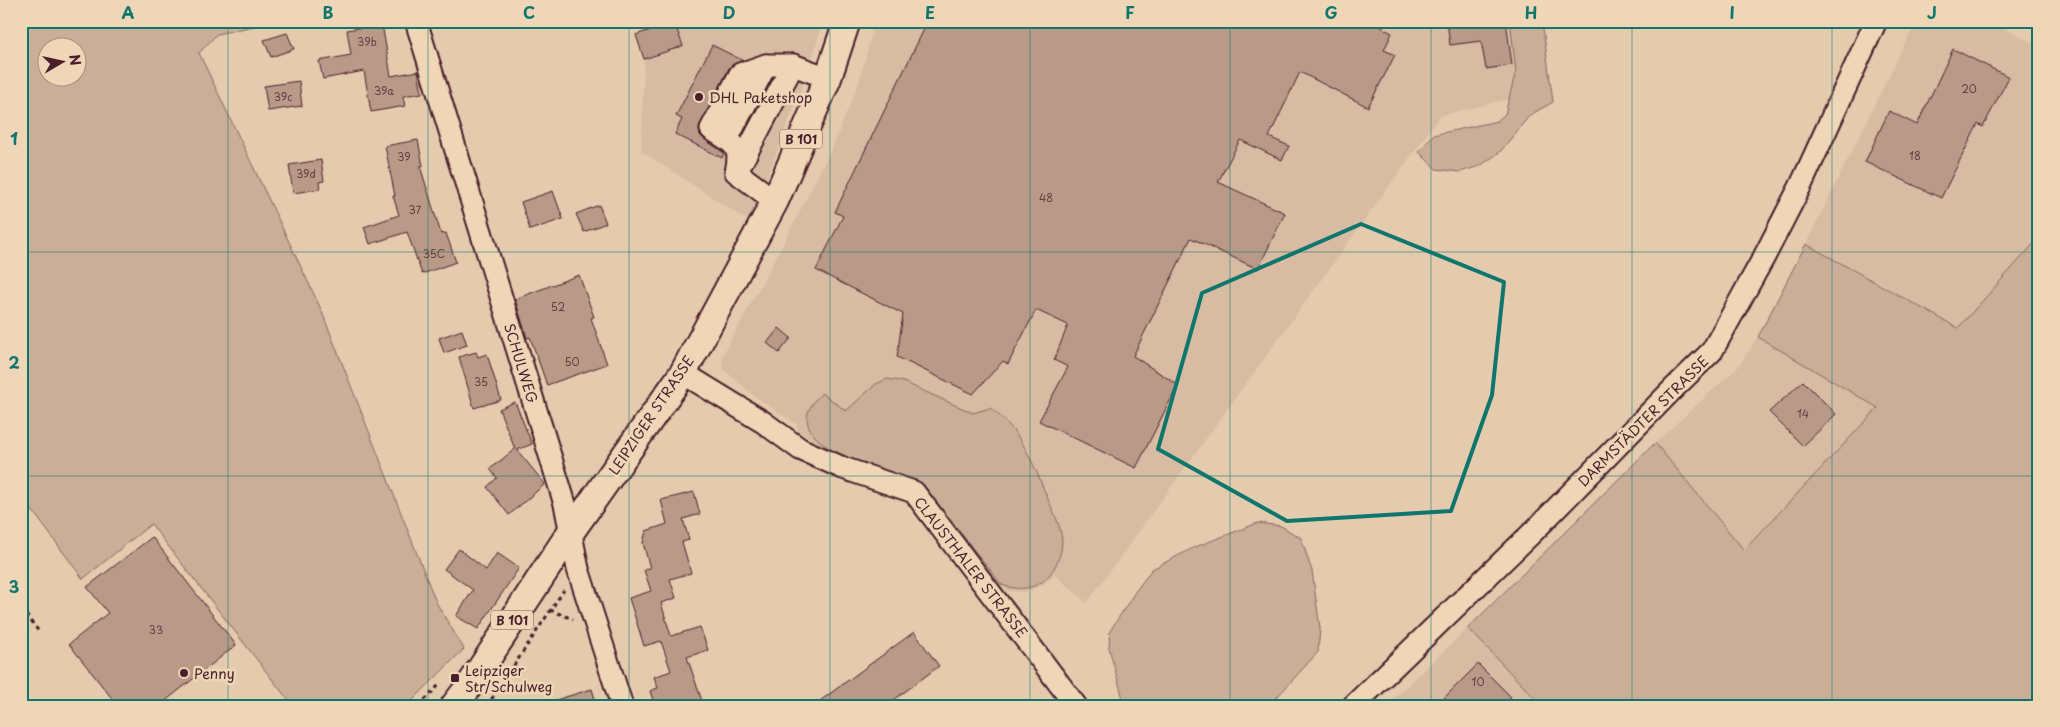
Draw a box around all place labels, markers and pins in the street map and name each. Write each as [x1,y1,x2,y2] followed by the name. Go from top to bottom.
[709,87,812,108] place label: DHL Paketshop
[693,91,705,103] marker: DHL Paketshop
[465,660,553,697] place label: Leipziger Str/Schulweg
[194,663,235,684] place label: Penny
[178,667,190,679] marker: Penny
[449,672,461,684] marker: Leipziger Str/Schulweg

